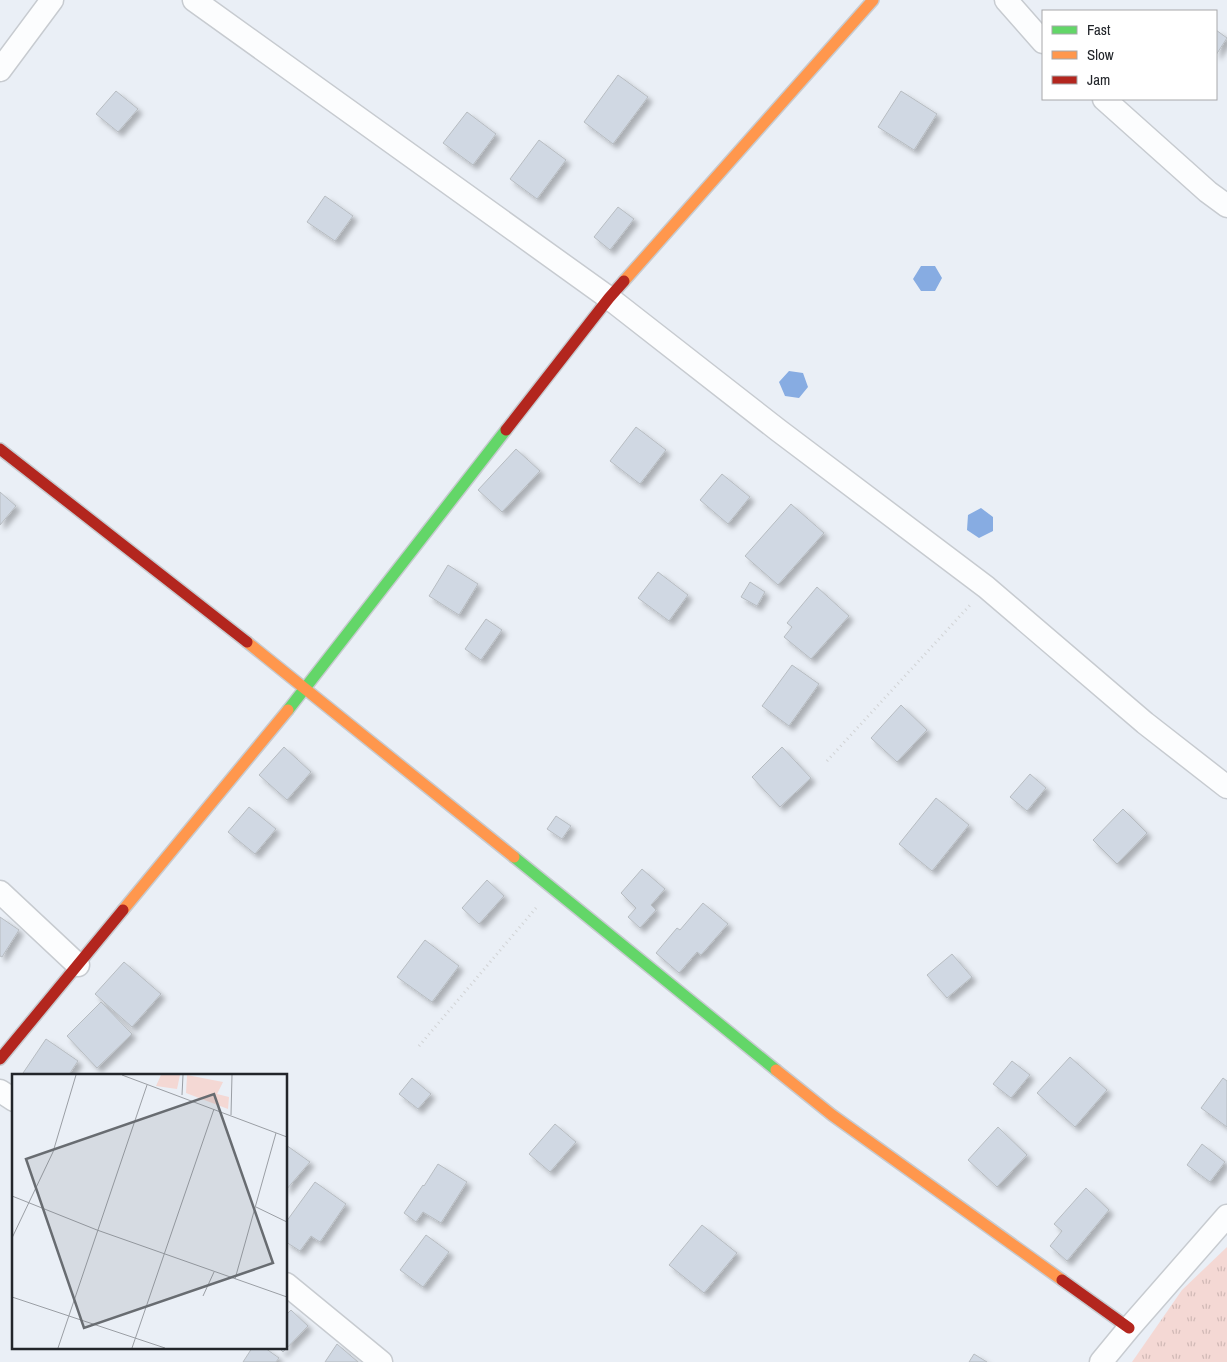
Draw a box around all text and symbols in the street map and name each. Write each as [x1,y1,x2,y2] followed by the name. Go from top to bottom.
[1042,10,1217,100] legend
[1087,19,1111,40] text: Fast
[1087,44,1114,65] text: Slow
[1087,69,1110,90] text: Jam
[12,1074,288,1350] inset map

